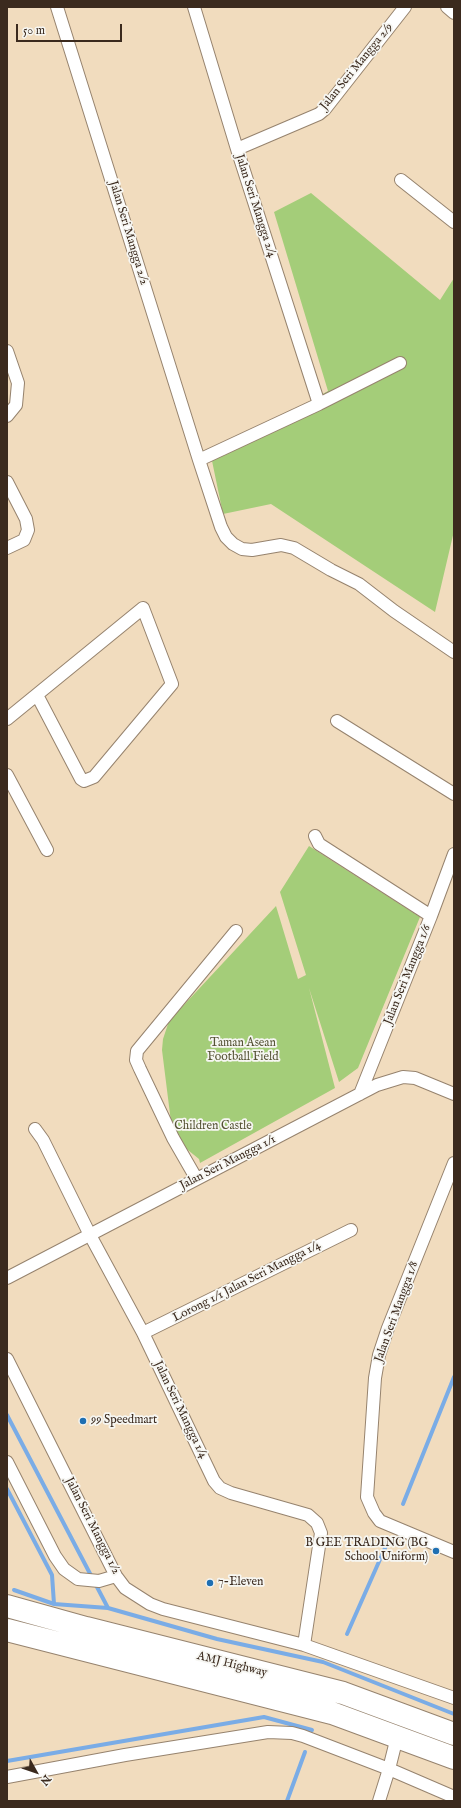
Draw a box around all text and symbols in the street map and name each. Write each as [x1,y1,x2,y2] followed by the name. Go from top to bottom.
[18,16,124,42] scale bar
[317,21,397,113] street label: Jalan Seri Mangga 2/9
[23,23,45,38] text: 50 m
[231,152,279,260] street label: Jalan Seri Mangga 2/4
[105,179,151,287] street label: Jalan Seri Mangga 2/2
[381,923,435,1027] street label: Jalan Seri Mangga 1/6
[207,1037,279,1065] park label: Taman Asean Football Field
[174,1120,252,1134] park label: Children Castle
[178,1133,278,1193] street label: Jalan Seri Mangga 1/1
[171,1238,323,1326] street label: Lorong 1/1 Jalan Seri Mangga 1/4
[372,1260,422,1364] street label: Jalan Seri Mangga 1/8
[150,1359,210,1461] street label: Jalan Seri Mangga 1/4
[91,1414,157,1428] place label: 99 Speedmart
[78,1416,88,1426] marker: 99 Speedmart
[61,1475,123,1577] street label: Jalan Seri Mangga 1/2
[305,1537,428,1565] place label: B GEE TRADING (BG School Uniform)
[431,1546,441,1556] marker: B GEE TRADING (BG School Uniform)
[218,1576,263,1590] place label: 7-Eleven
[205,1578,215,1588] marker: 7-Eleven
[195,1649,269,1681] street label: AMJ Highway
[16,1752,56,1792] north arrow
[37,1772,54,1788] text: N

